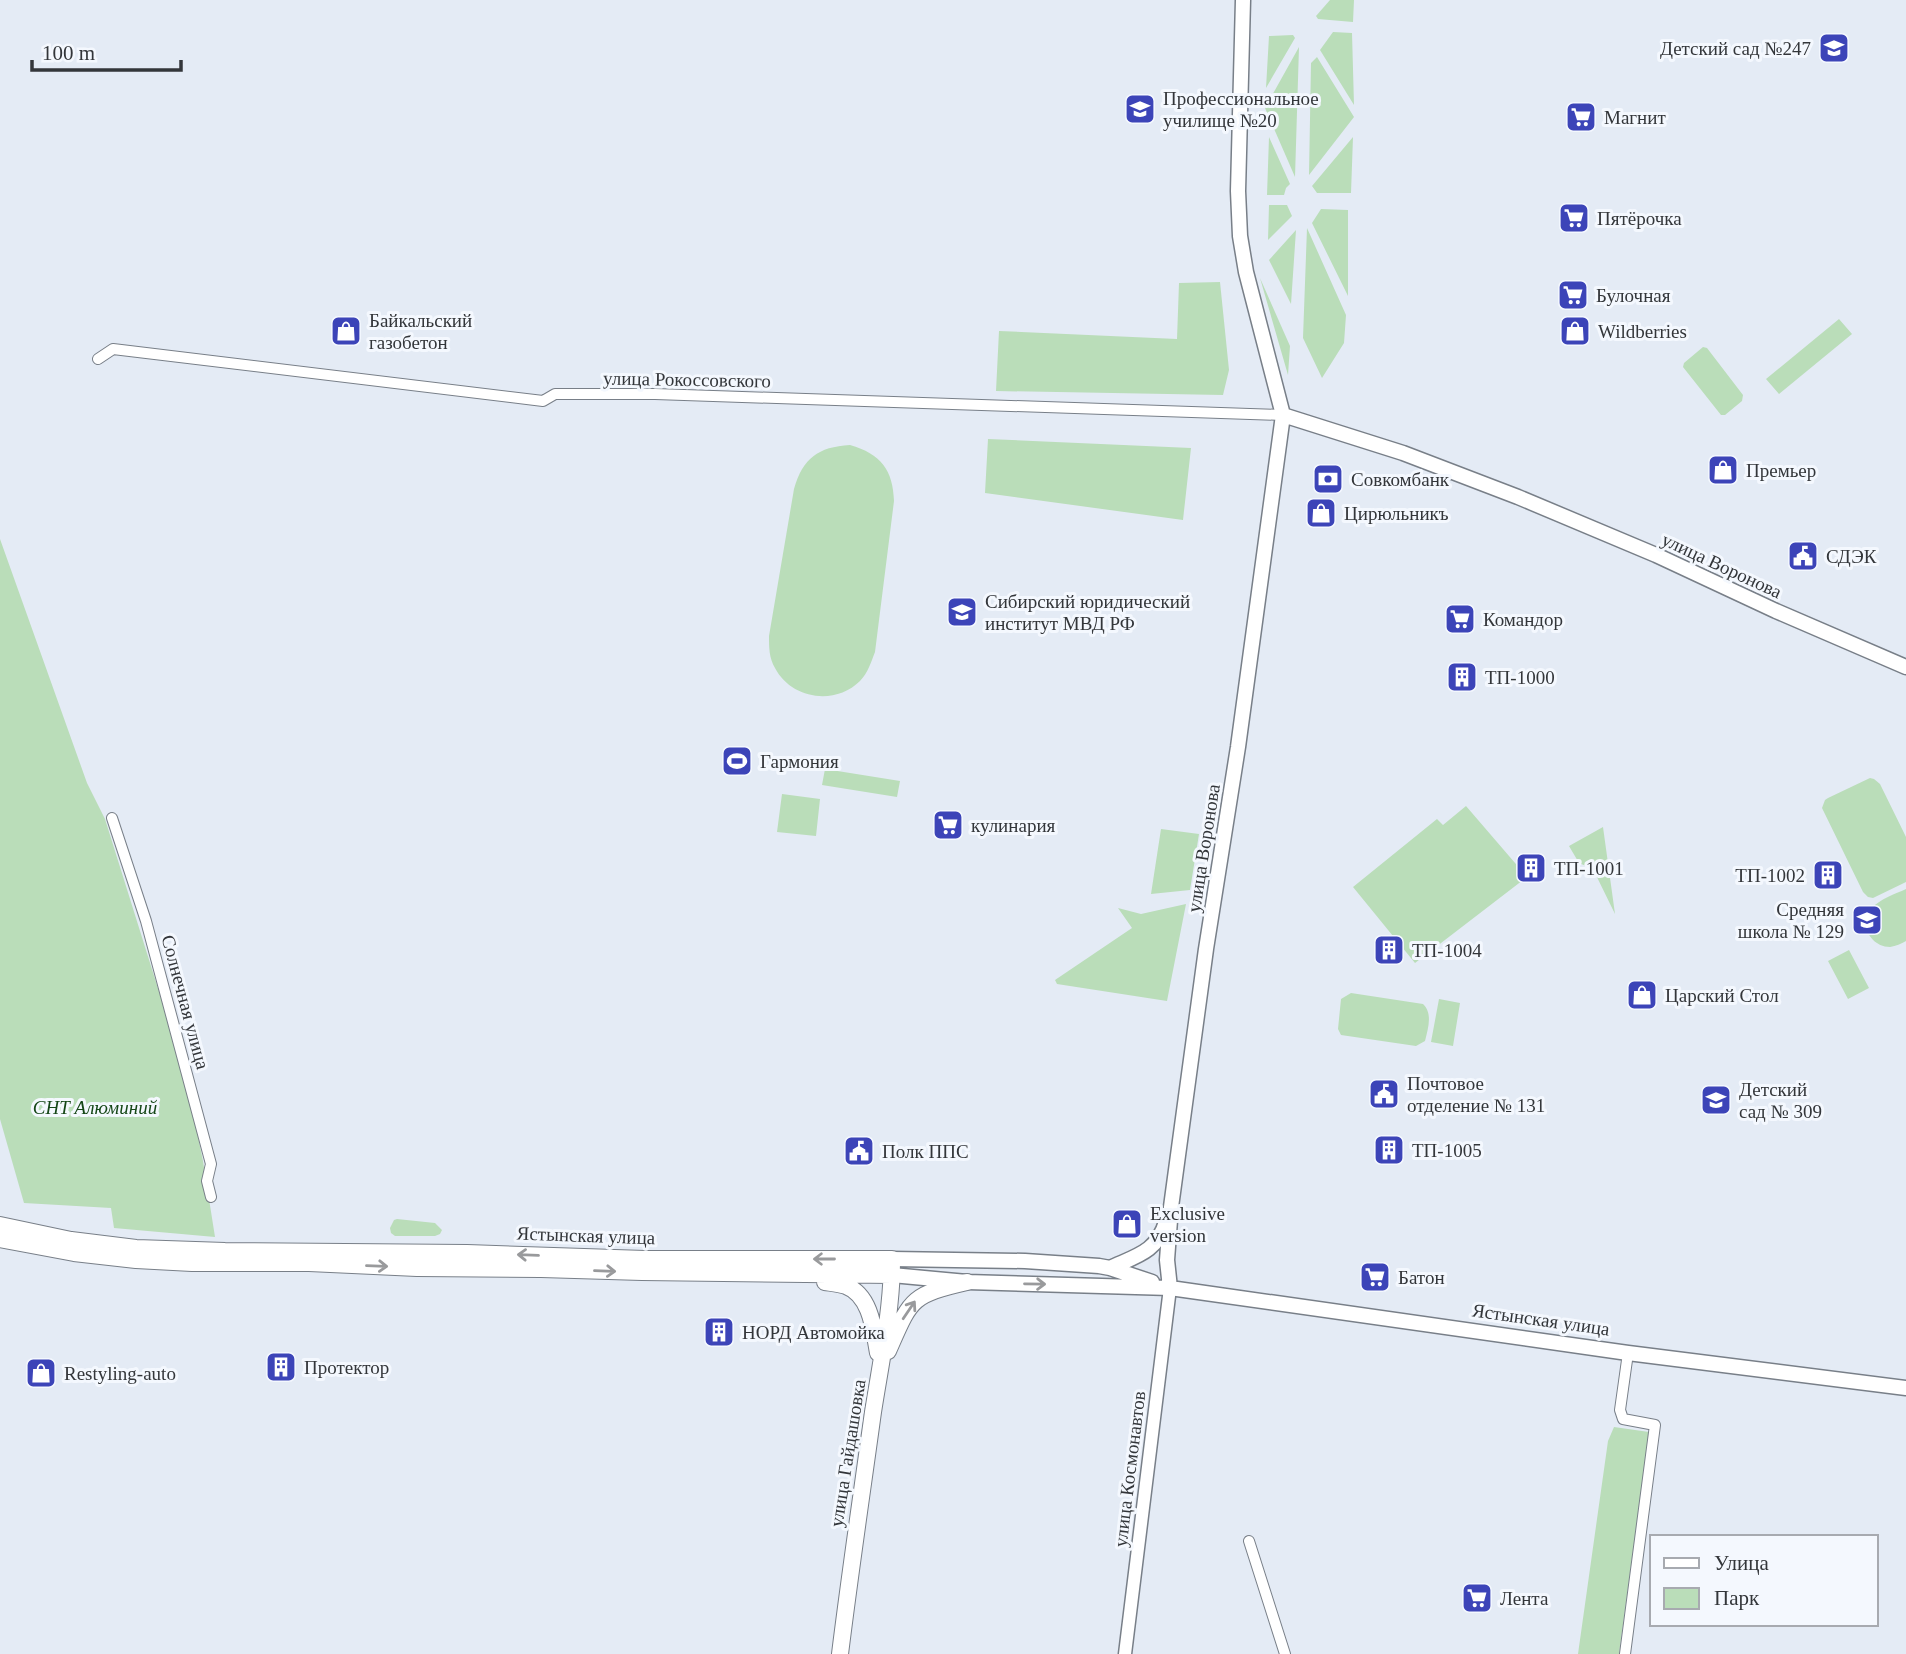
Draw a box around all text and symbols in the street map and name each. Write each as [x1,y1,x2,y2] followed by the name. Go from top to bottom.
[32,28,180,72] scale bar
[1817,31,1851,65] school or university icon: Детский сад №247
[1660,38,1811,59] place label: Детский сад №247
[42,41,95,65] text: 100 m
[1163,88,1319,131] place label: Профессиональное училище №20
[1123,92,1157,126] school or university icon: Профессиональное училище №20
[1564,100,1598,134] supermarket icon: Магнит
[1604,107,1666,128] place label: Магнит
[1557,201,1591,235] supermarket icon: Пятёрочка
[1597,208,1682,229] place label: Пятёрочка
[1556,278,1590,312] supermarket icon: Булочная
[1596,285,1671,306] place label: Булочная
[369,310,472,353] place label: Байкальский газобетон
[329,314,363,348] shop icon: Байкальский газобетон
[1558,314,1592,348] shop icon: Wildberries
[1598,321,1687,342] place label: Wildberries
[603,368,771,391] street label: улица Рокоссовского
[1706,453,1740,487] shop icon: Премьер
[1746,460,1816,481] place label: Премьер
[1311,462,1345,496] bank icon: Совкомбанк
[1351,469,1450,490] place label: Совкомбанк
[1304,496,1338,530] shop icon: Цирюльникъ
[1344,503,1449,524] place label: Цирюльникъ
[1659,529,1785,603] street label: улица Воронова
[1786,539,1820,573] public building icon: СДЭК
[1826,546,1877,567] place label: СДЭК
[985,591,1190,634] place label: Сибирский юридический институт МВД РФ
[945,595,979,629] school or university icon: Сибирский юридический институт МВД РФ
[1443,602,1477,636] supermarket icon: Командор
[1483,609,1563,630] place label: Командор
[1445,660,1479,694] building icon: ТП-1000
[1485,667,1555,688] place label: ТП-1000
[720,744,754,778] sports icon: Гармония
[760,751,839,772] place label: Гармония
[1183,782,1224,914] street label: улица Воронова
[931,808,965,842] supermarket icon: кулинария
[971,815,1056,836] place label: кулинария
[1514,851,1548,885] building icon: ТП-1001
[1554,858,1624,879] place label: ТП-1001
[1811,858,1845,892] building icon: ТП-1002
[1735,865,1805,886] place label: ТП-1002
[1738,899,1844,942] place label: Средняя школа № 129
[1850,903,1884,937] school or university icon: Средняя школа № 129
[158,933,214,1072] street label: Солнечная улица
[1372,933,1406,967] building icon: ТП-1004
[1412,940,1482,961] place label: ТП-1004
[1625,978,1659,1012] shop icon: Царский Стол
[1665,985,1779,1006] place label: Царский Стол
[1407,1073,1545,1116] place label: Почтовое отделение № 131
[1367,1077,1401,1111] public building icon: Почтовое отделение № 131
[1739,1079,1822,1122] place label: Детский сад № 309
[1699,1083,1733,1117] school or university icon: Детский сад № 309
[33,1097,158,1118] park label: СНТ Алюминий
[1372,1133,1406,1167] building icon: ТП-1005
[842,1134,876,1168] public building icon: Полк ППС
[1412,1140,1482,1161] place label: ТП-1005
[882,1141,969,1162] place label: Полк ППС
[1150,1203,1225,1246] place label: Exclusive version
[1110,1207,1144,1241] shop icon: Exclusive version
[516,1223,656,1248] street label: Ястынская улица
[516,1248,539,1261] one-way arrow
[813,1252,836,1266] one-way arrow
[366,1260,389,1273] one-way arrow
[1358,1260,1392,1294] supermarket icon: Батон
[593,1265,616,1278] one-way arrow
[1398,1267,1445,1288] place label: Батон
[1023,1277,1046,1290] one-way arrow
[1471,1299,1612,1340] street label: Ястынская улица
[901,1300,916,1319] one-way arrow
[702,1315,736,1349] building icon: НОРД Автомойка
[742,1322,885,1343] place label: НОРД Автомойка
[264,1350,298,1384] building icon: Протектор
[24,1356,58,1390] shop icon: Restyling-auto
[304,1357,389,1378] place label: Протектор
[64,1363,176,1384] place label: Restyling-auto
[825,1377,870,1528] street label: улица Гайдашовка
[1110,1390,1149,1548] street label: улица Космонавтов
[1650,1535,1878,1626] legend
[1714,1551,1769,1575] text: Улица
[1460,1581,1494,1615] supermarket icon: Лента
[1714,1586,1760,1610] text: Парк
[1500,1588,1549,1609] place label: Лента

